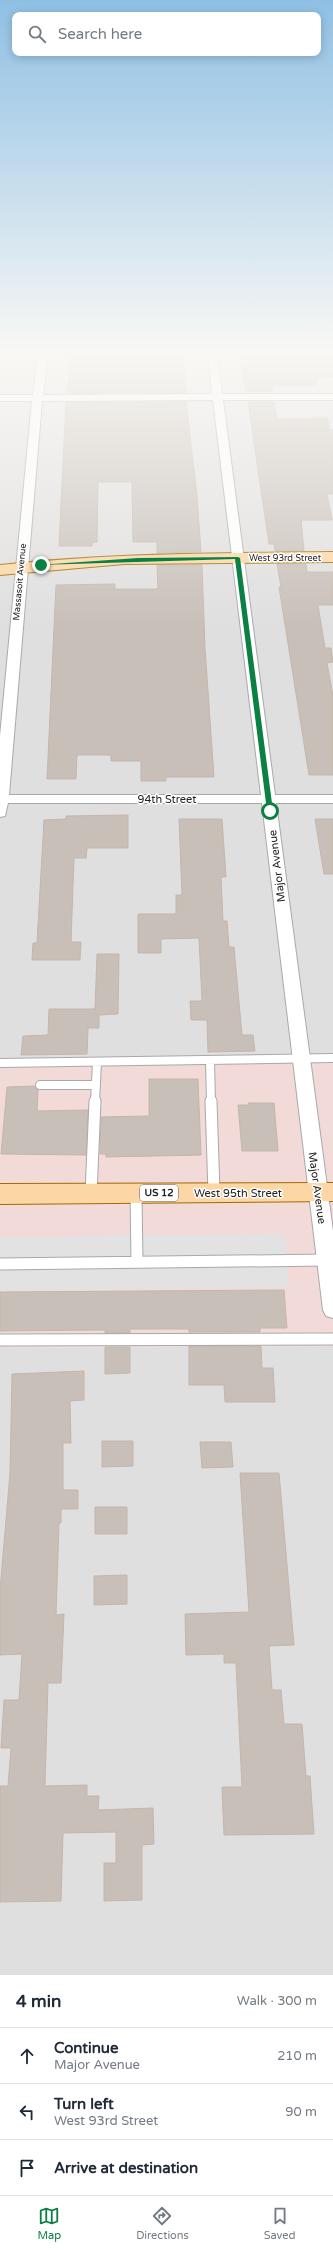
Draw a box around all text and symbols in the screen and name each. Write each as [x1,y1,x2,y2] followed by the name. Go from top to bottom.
[12,12,321,56] search box
[26,23,48,45] icon: search
[58,25,142,43] text: Search here
[11,543,29,621] street label: Massasoit Avenue
[249,553,322,564] street label: West 93rd Street
[32,556,50,574] route end
[137,793,197,806] street label: 94th Street
[261,802,279,820] route start
[266,829,288,903] street label: Major Avenue
[306,1151,328,1225] street label: Major Avenue
[140,1185,178,1201] road number: US 12
[194,1187,282,1200] street label: West 95th Street
[16,1991,61,2012] text: 4 min
[237,1993,317,2009] text: Walk · 300 m
[54,2039,118,2057] text: Continue
[16,2045,38,2067] icon: ahead
[277,2048,317,2064] text: 210 m
[54,2057,140,2073] text: Major Avenue
[54,2095,114,2113] text: Turn left
[16,2101,38,2123] icon: left
[285,2104,317,2120] text: 90 m
[54,2113,158,2129] text: West 93rd Street
[16,2157,38,2179] icon: arrive
[54,2159,198,2177] text: Arrive at destination
[37,2205,61,2242] tab: Map
[136,2205,189,2242] tab: Directions
[264,2205,296,2242] tab: Saved

